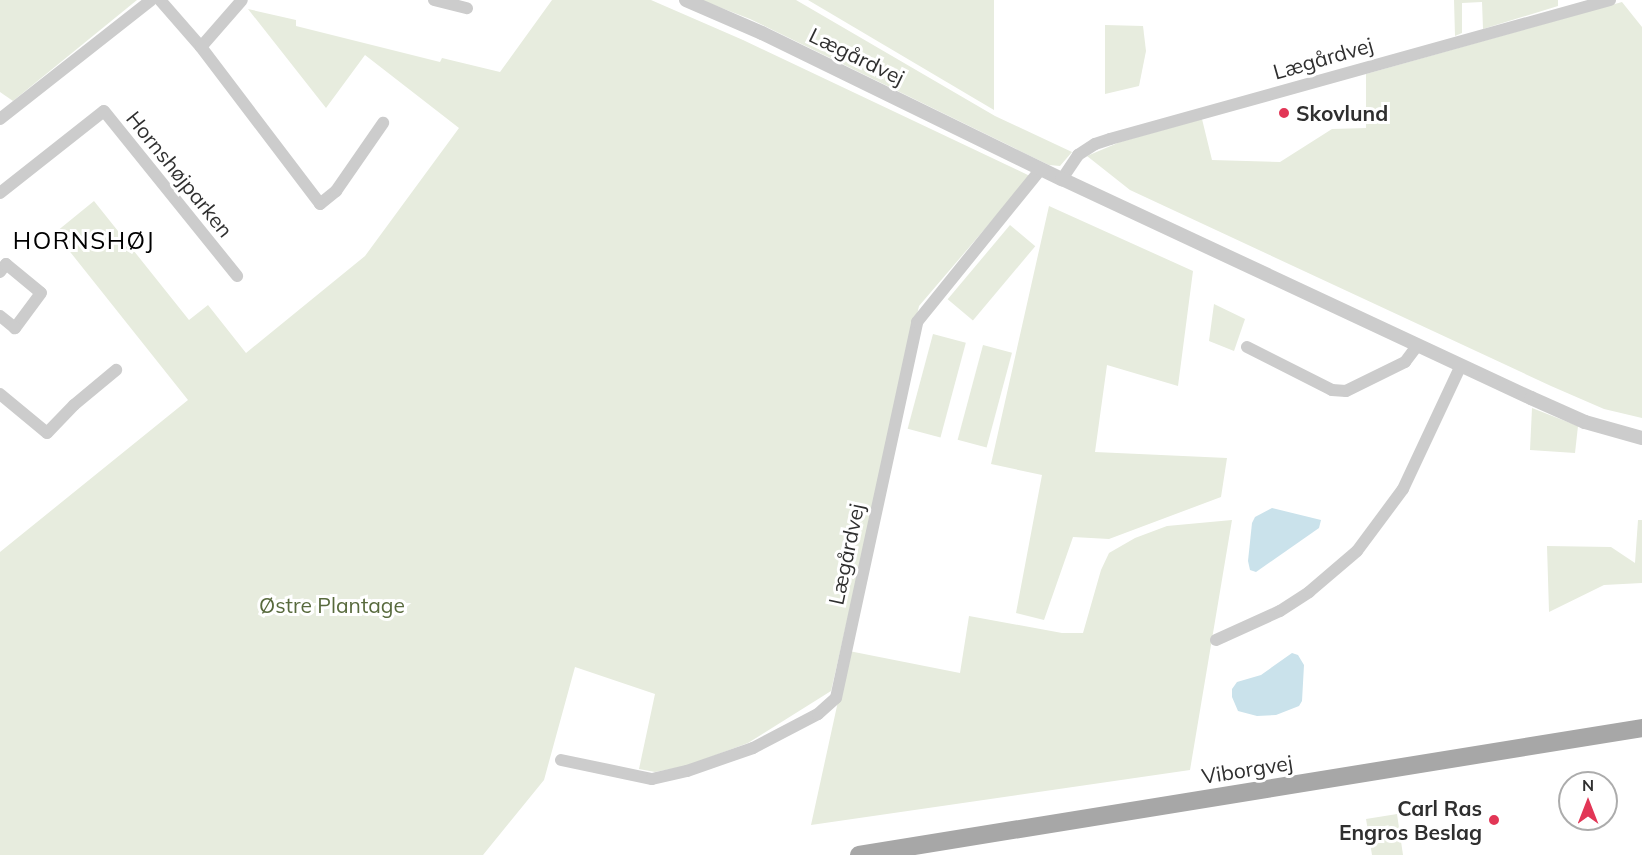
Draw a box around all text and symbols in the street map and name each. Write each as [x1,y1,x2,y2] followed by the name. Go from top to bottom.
[805,22,909,90] street label: Lægårdvej
[1270,32,1376,84] street label: Lægårdvej
[1296,100,1388,126] place label: Skovlund
[121,106,239,242] street label: Hornshøjparken
[1277,106,1291,120] marker: Skovlund
[13,227,155,255] district label: HORNSHØJ
[823,501,869,607] street label: Lægårdvej
[259,592,405,618] park label: Østre Plantage
[1200,749,1294,789] street label: Viborgvej
[1558,771,1618,831] north arrow
[1582,775,1594,795] text: N
[1339,795,1482,845] place label: Carl Ras Engros Beslag
[1487,813,1501,827] marker: Carl Ras Engros Beslag

